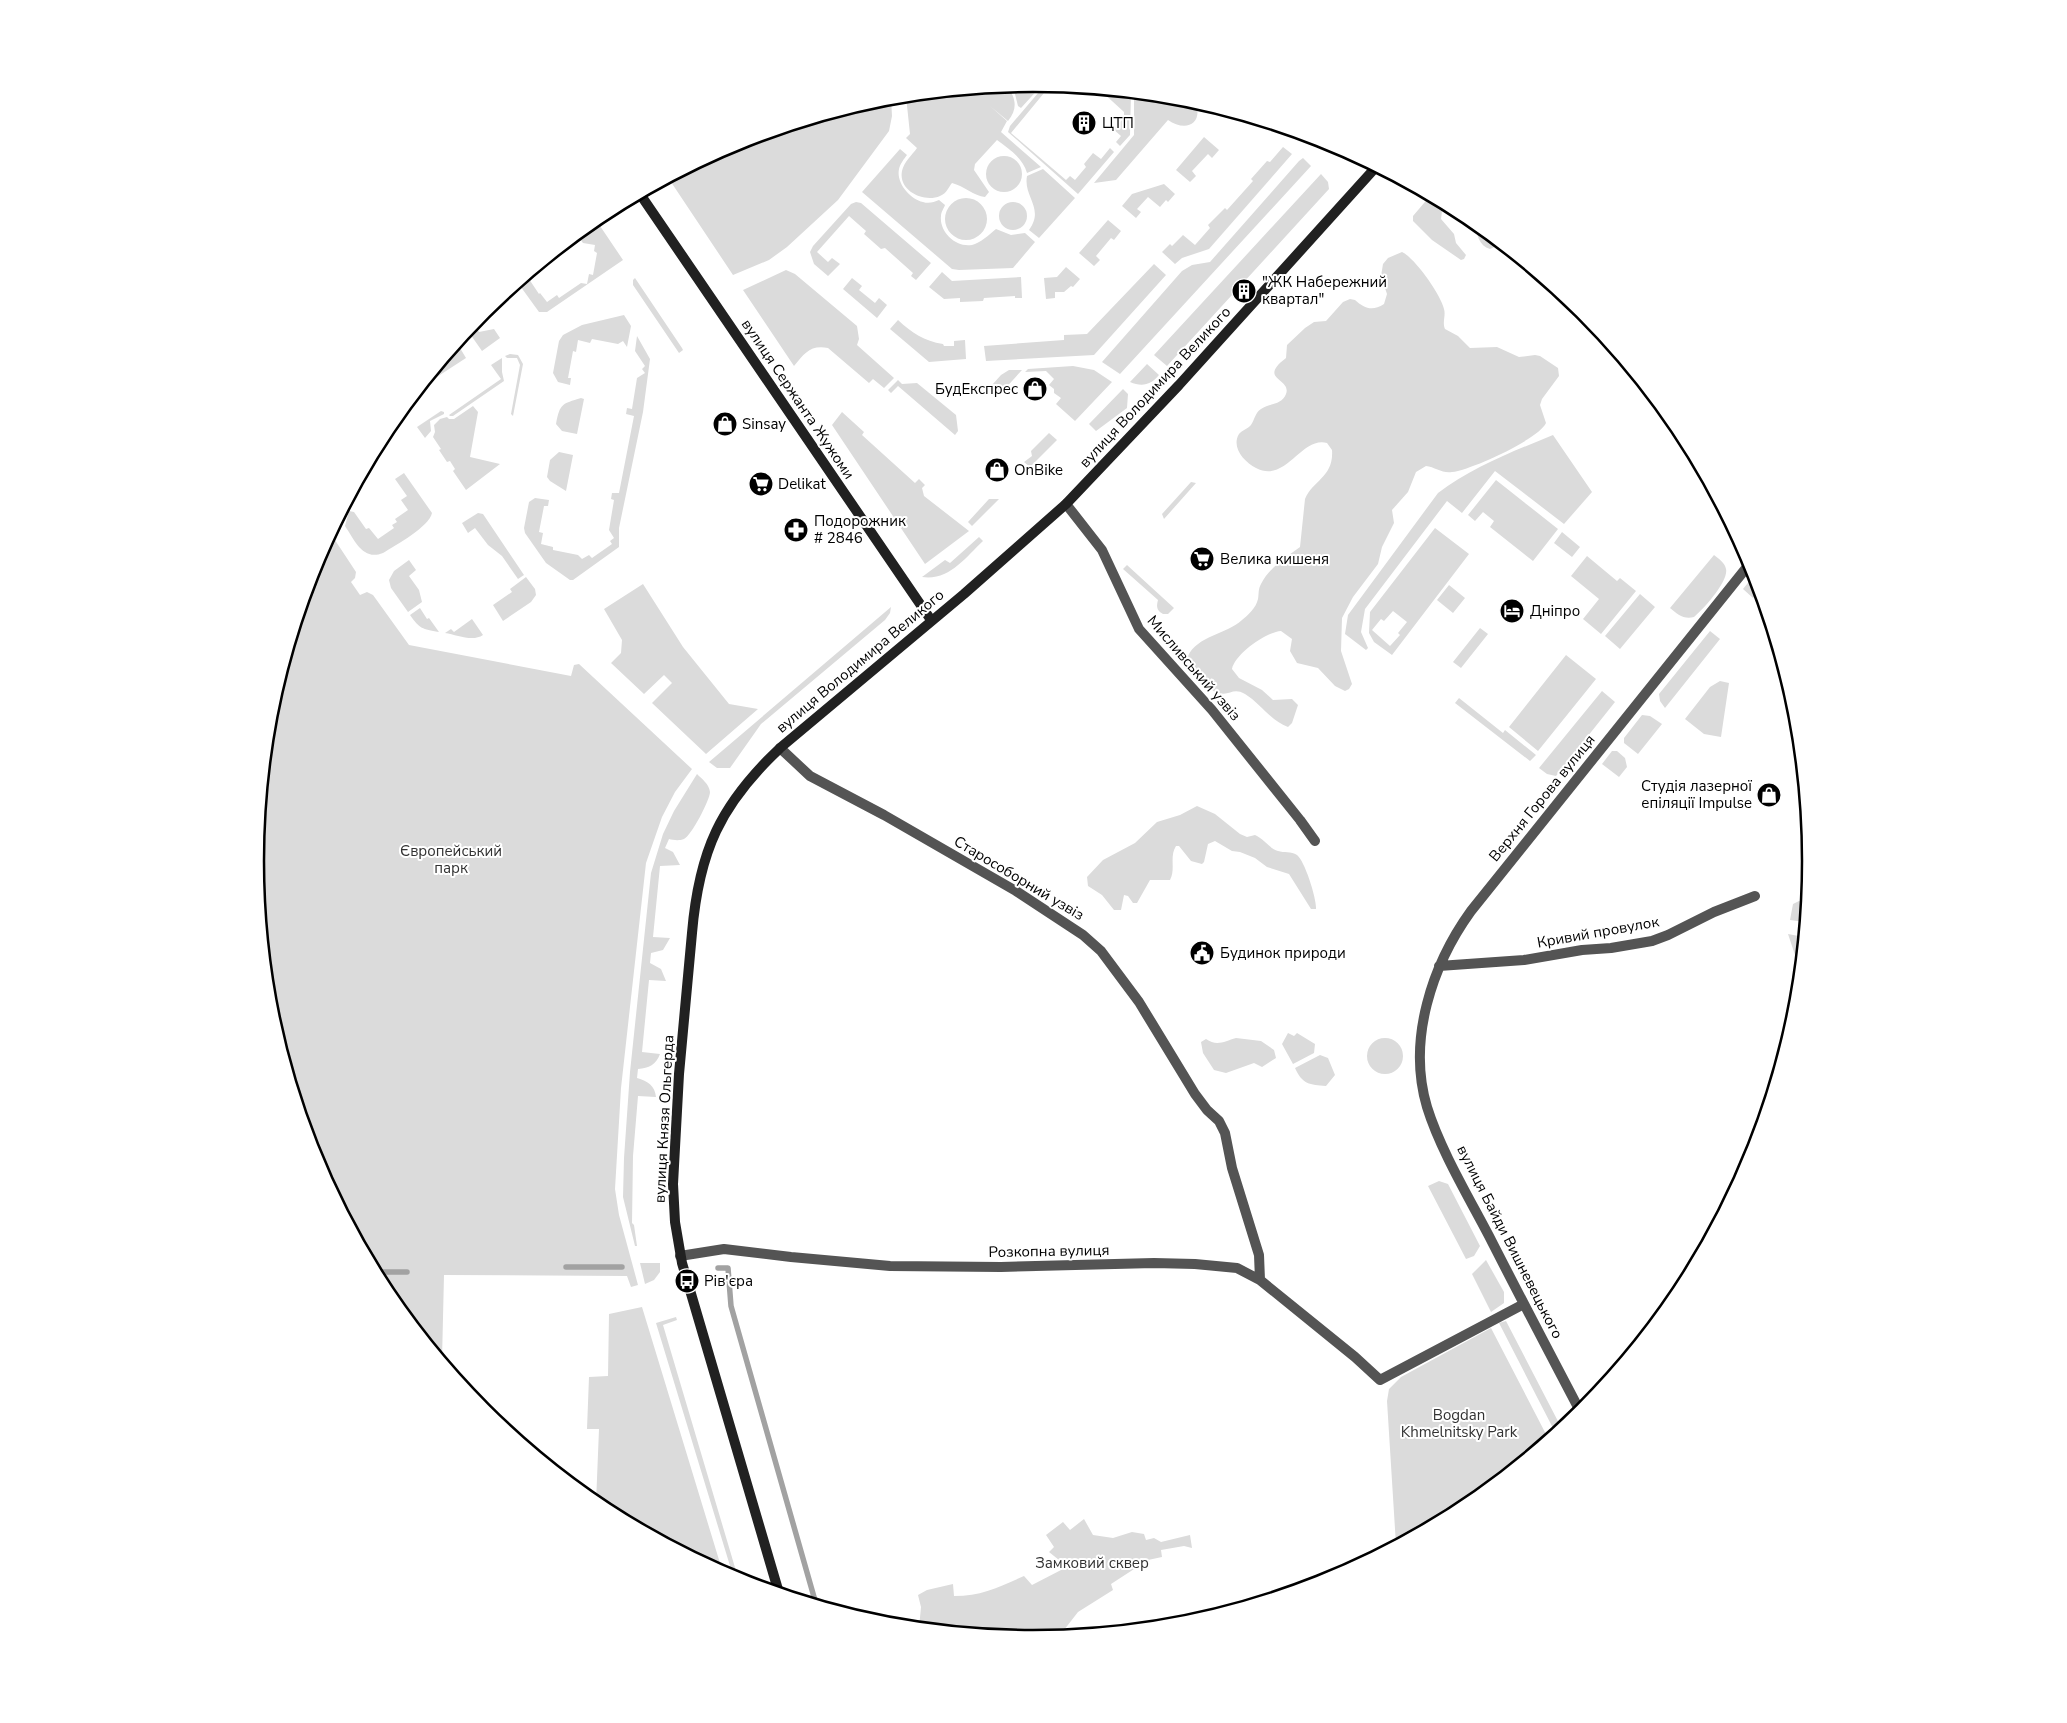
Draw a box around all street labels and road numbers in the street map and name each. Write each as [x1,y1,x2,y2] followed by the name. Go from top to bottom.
[1075,302,1235,472] street label: вулиця Володимира Великого
[737,315,859,483] street label: вулиця Сержанта Жужоми
[772,585,948,737] street label: вулиця Володимира Великого
[1143,611,1245,725] street label: Мисливський узвіз
[1484,730,1600,866] street label: Верхня Горова вулиця
[950,831,1088,925] street label: Старособорний узвіз
[1535,911,1661,953] street label: Кривий провулок
[650,1034,678,1204] street label: вулиця Князя Ольгерда
[1452,1142,1568,1342] street label: вулиця Байди Вишневецького
[988,1240,1110,1262] street label: Розкопна вулиця

